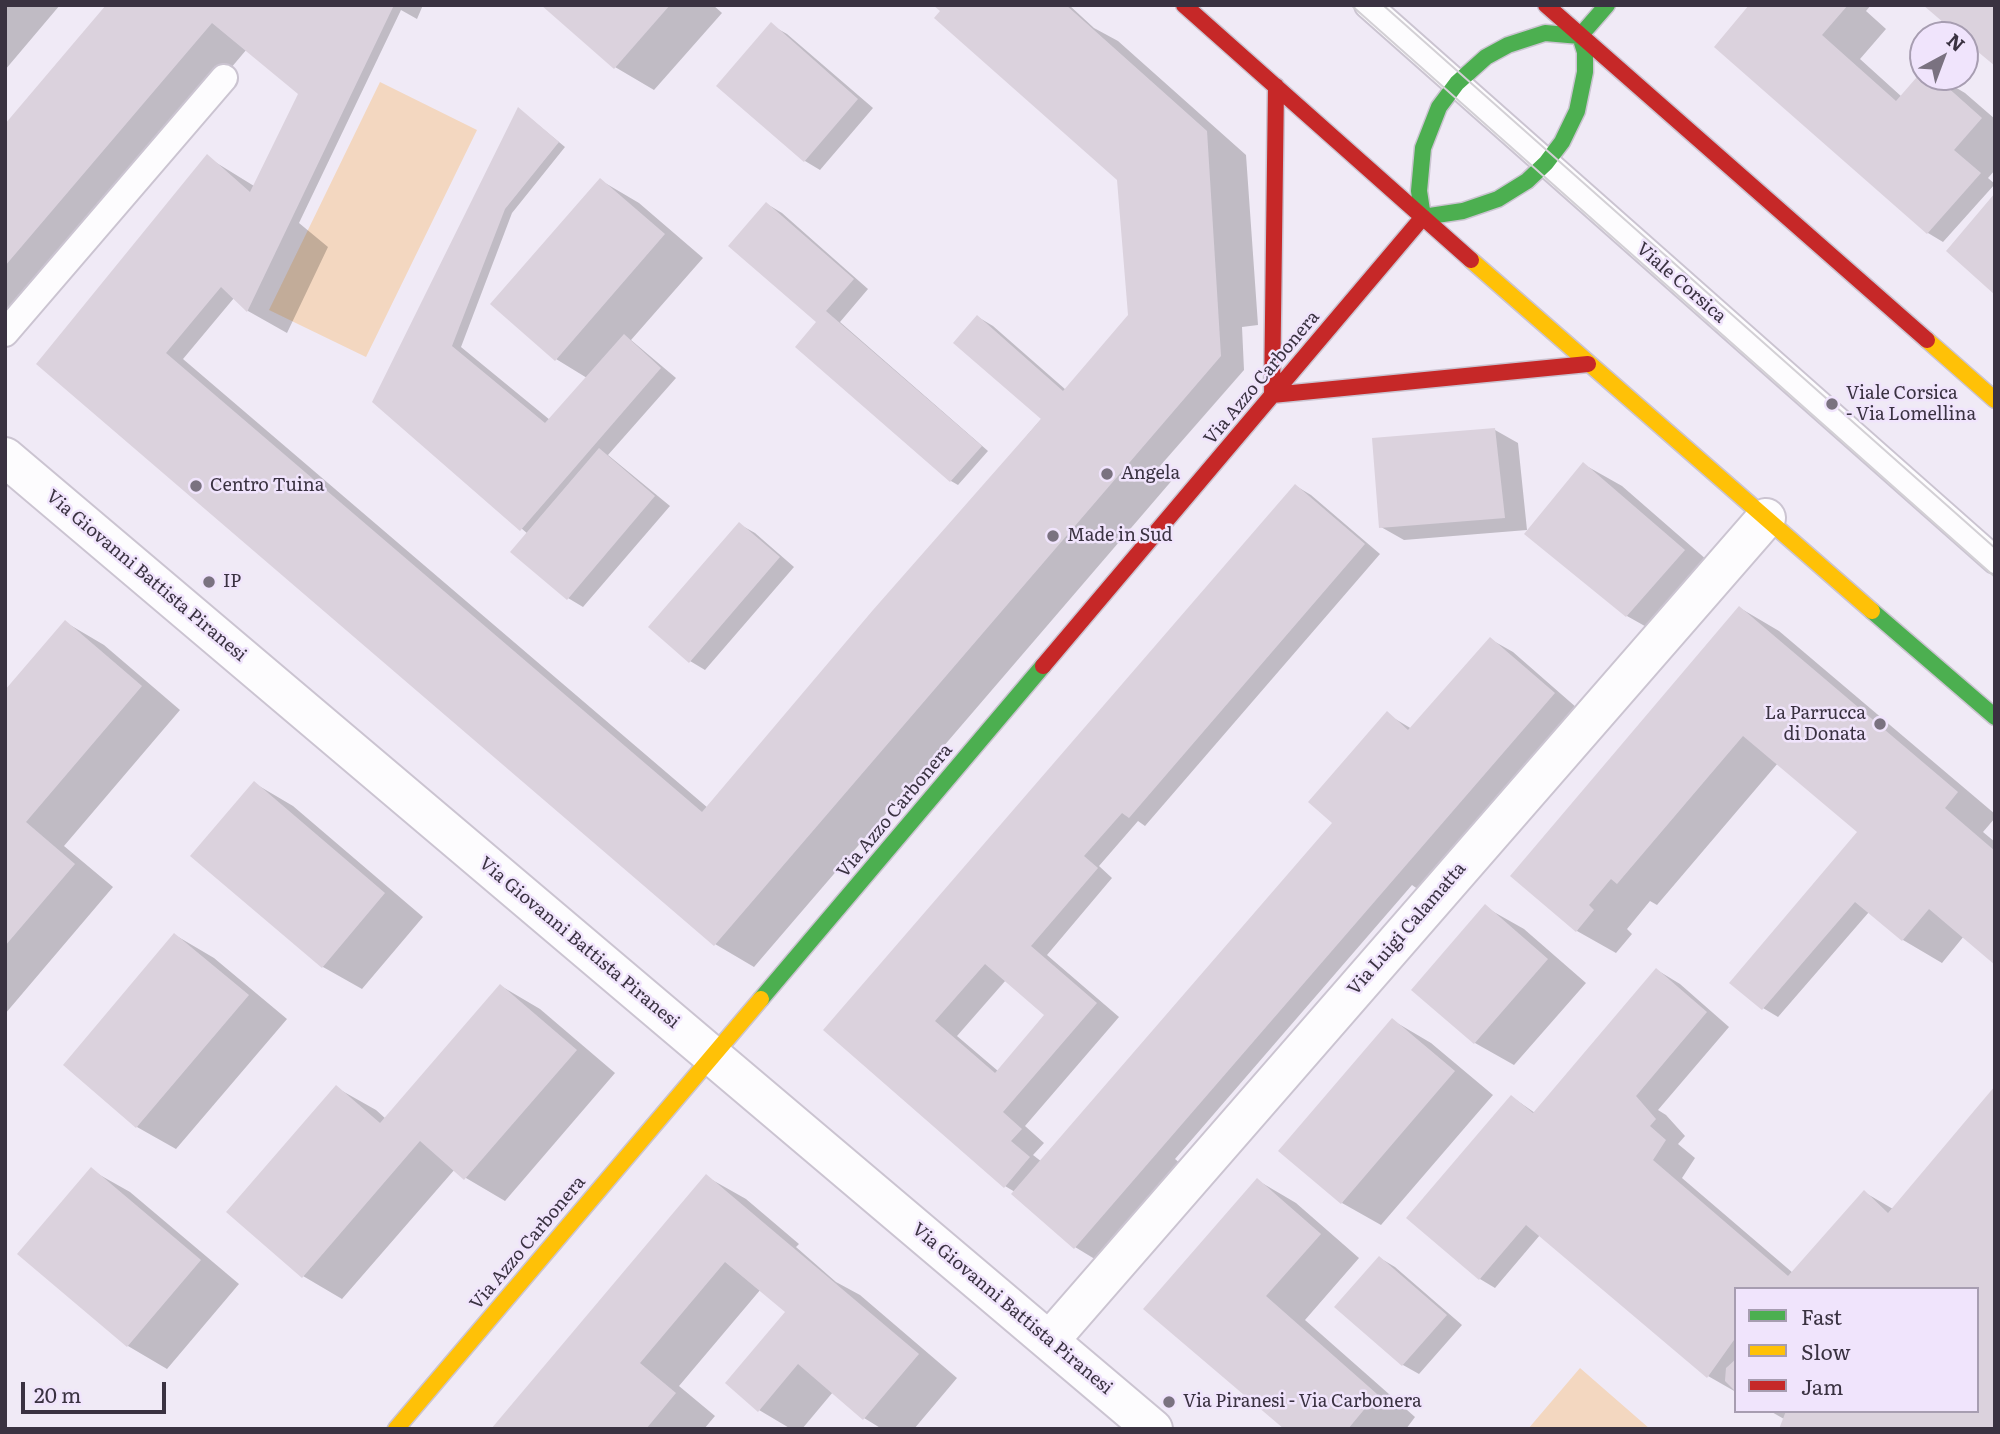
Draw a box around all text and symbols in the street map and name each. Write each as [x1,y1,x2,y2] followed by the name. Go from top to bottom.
[1909,21,1979,91] north arrow
[1941,26,1972,57] text: N
[1632,238,1730,328] street label: Viale Corsica
[1200,307,1324,449] street label: Via Azzo Carbonera
[1846,383,1976,426] place label: Viale Corsica - Via Lomellina
[1824,396,1840,412] marker: Viale Corsica - Via Lomellina
[1121,463,1180,485] place label: Angela
[1099,466,1115,482] marker: Angela
[210,475,324,497] place label: Centro Tuina
[188,478,204,494] marker: Centro Tuina
[41,486,251,666] street label: Via Giovanni Battista Piranesi
[1067,525,1173,547] place label: Made in Sud
[1045,528,1061,544] marker: Made in Sud
[223,571,241,593] place label: IP
[201,574,217,590] marker: IP
[1765,703,1866,746] place label: La Parrucca di Donata
[1872,716,1888,732] marker: La Parrucca di Donata
[833,740,957,882] street label: Via Azzo Carbonera
[474,853,684,1033] street label: Via Giovanni Battista Piranesi
[1343,858,1471,1000] street label: Via Luigi Calamatta
[466,1172,590,1314] street label: Via Azzo Carbonera
[907,1219,1117,1399] street label: Via Giovanni Battista Piranesi
[1734,1287,1979,1413] legend
[1801,1300,1842,1331] text: Fast
[1801,1335,1851,1366] text: Slow
[24,1368,170,1412] scale bar
[1801,1370,1843,1401] text: Jam
[34,1378,81,1409] text: 20 m
[1183,1391,1422,1413] place label: Via Piranesi - Via Carbonera
[1161,1394,1177,1410] marker: Via Piranesi - Via Carbonera

